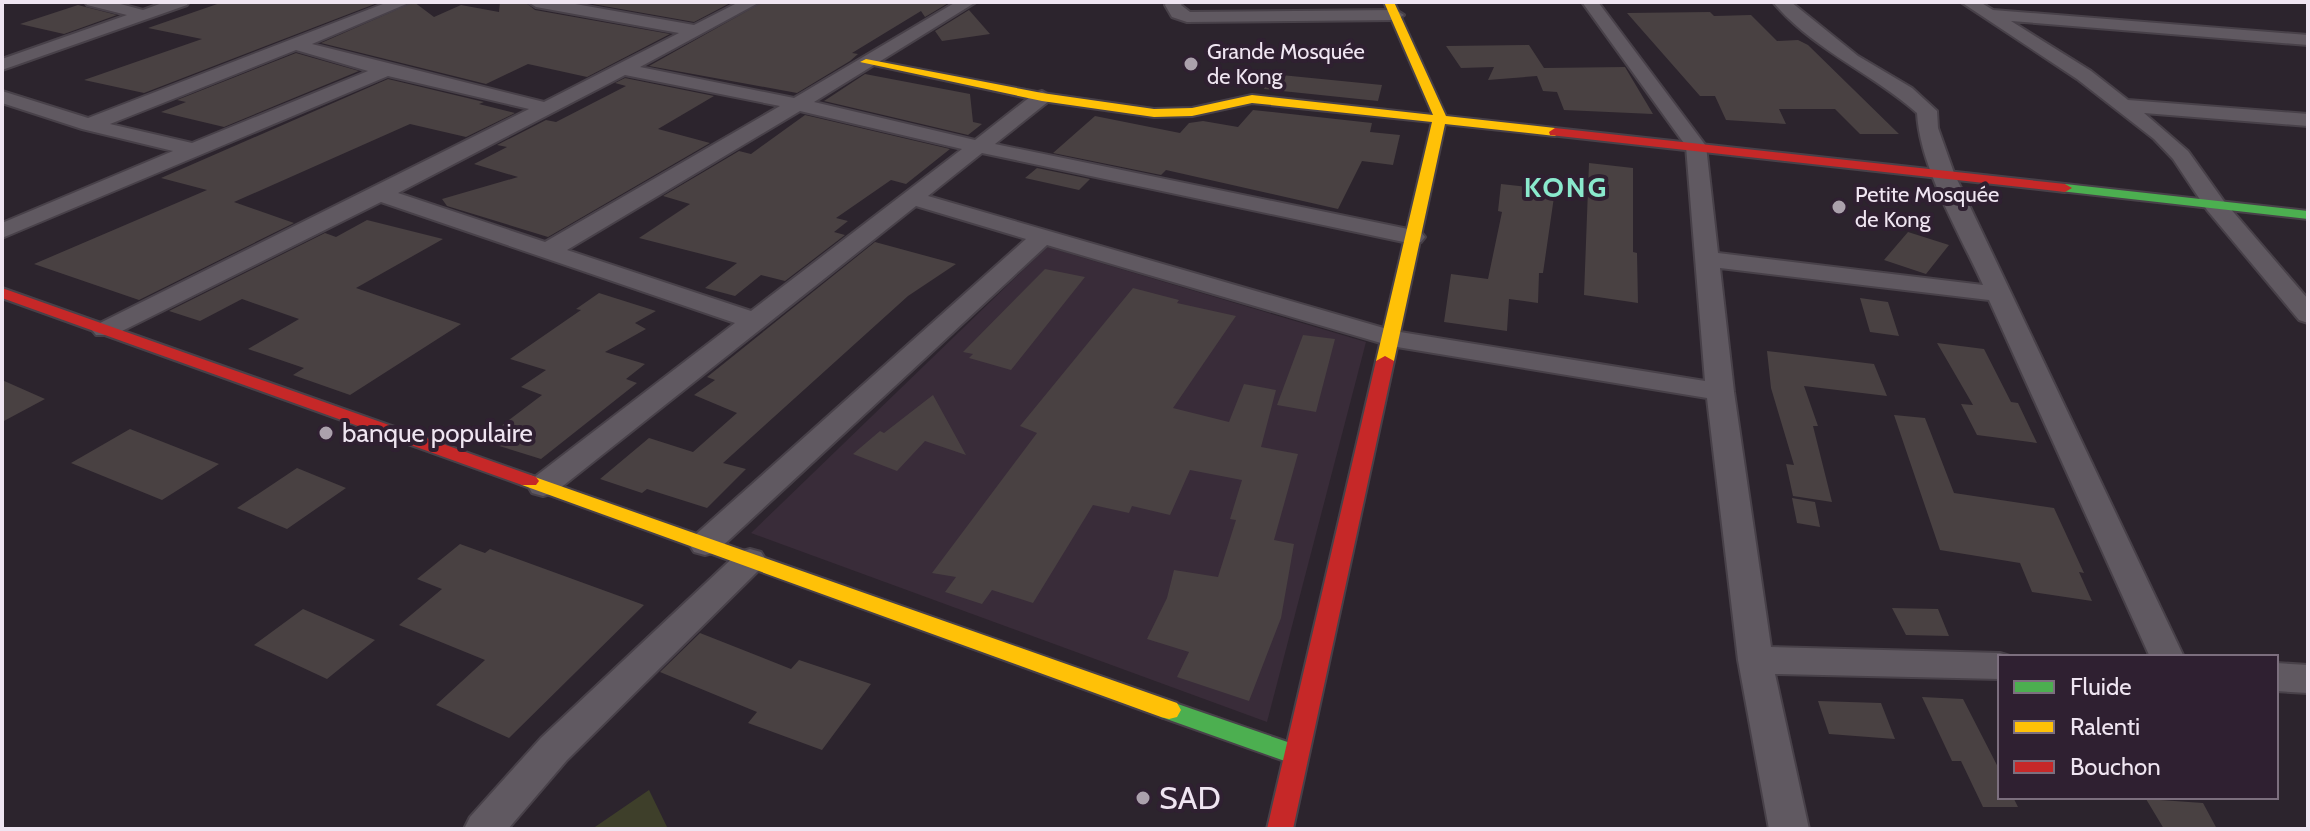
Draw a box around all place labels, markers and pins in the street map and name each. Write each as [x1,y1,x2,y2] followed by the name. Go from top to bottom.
[1207,38,1365,90] place label: Grande Mosquée de Kong
[1182,55,1200,73] marker: Grande Mosquée de Kong
[1855,181,1999,233] place label: Petite Mosquée de Kong
[1830,198,1848,216] marker: Petite Mosquée de Kong
[342,417,533,449] place label: banque populaire
[317,424,335,442] marker: banque populaire
[1159,778,1221,817] place label: SAD
[1134,789,1152,807] marker: SAD

